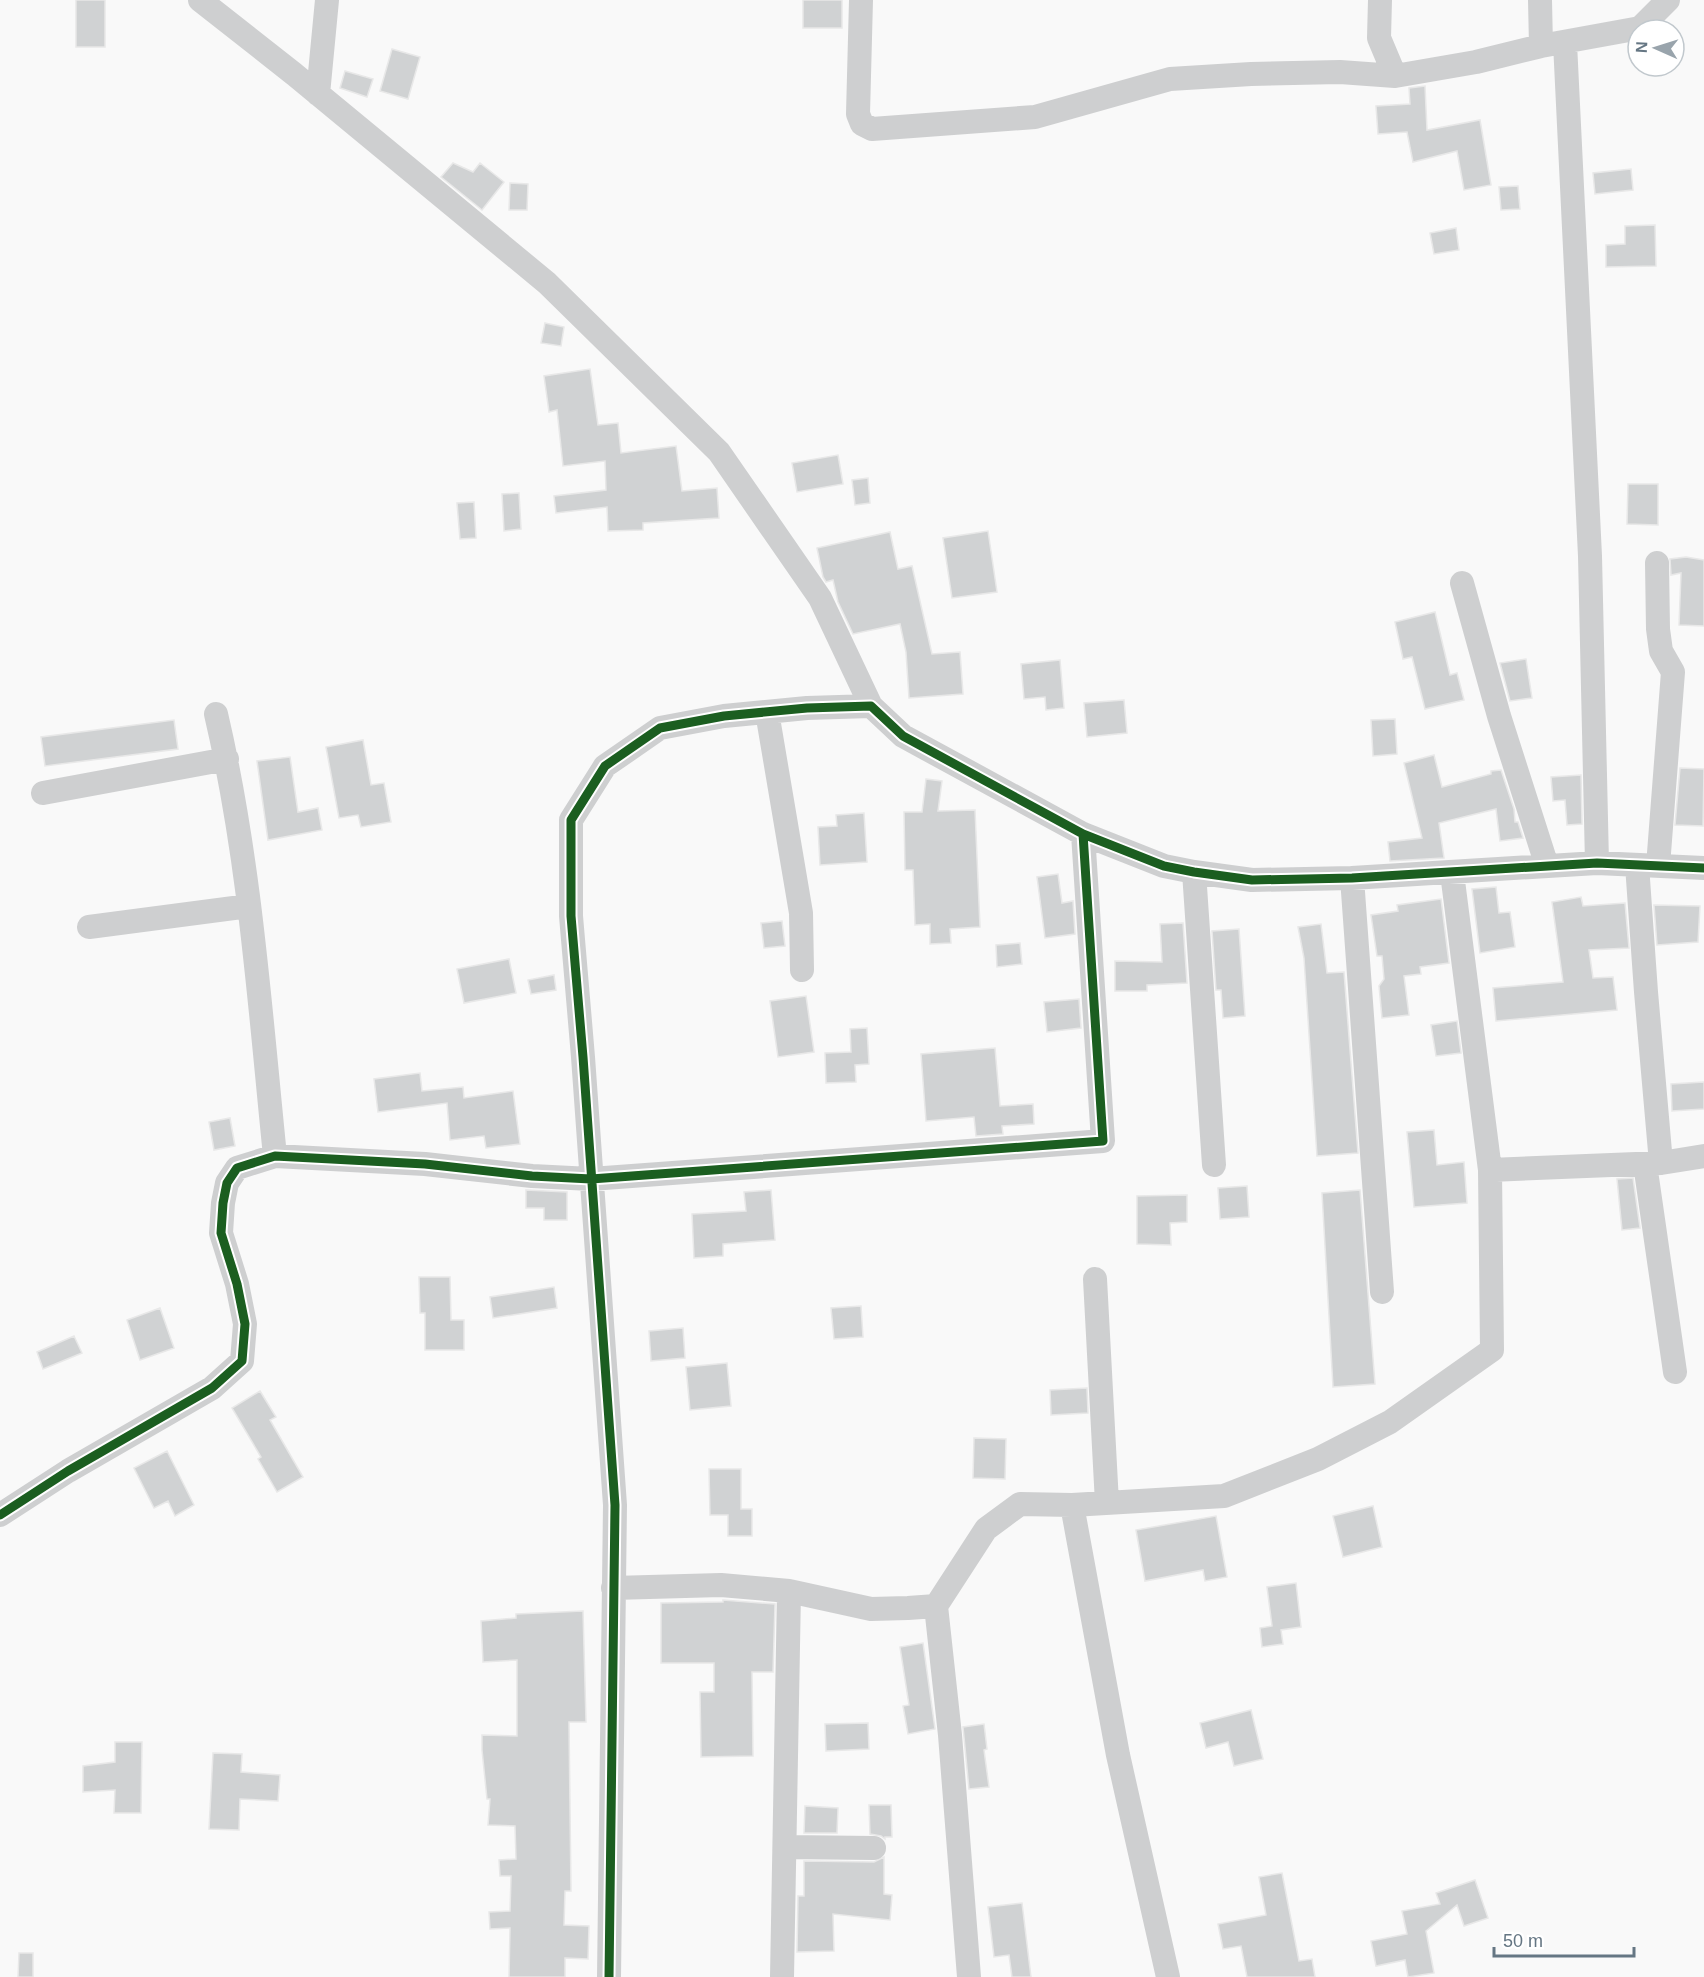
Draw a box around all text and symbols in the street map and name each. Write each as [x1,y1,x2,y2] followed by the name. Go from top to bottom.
[1626,18,1686,78] north arrow
[1633,41,1650,53] text: N
[1494,1920,1634,1958] scale bar
[1503,1931,1543,1951] text: 50 m

